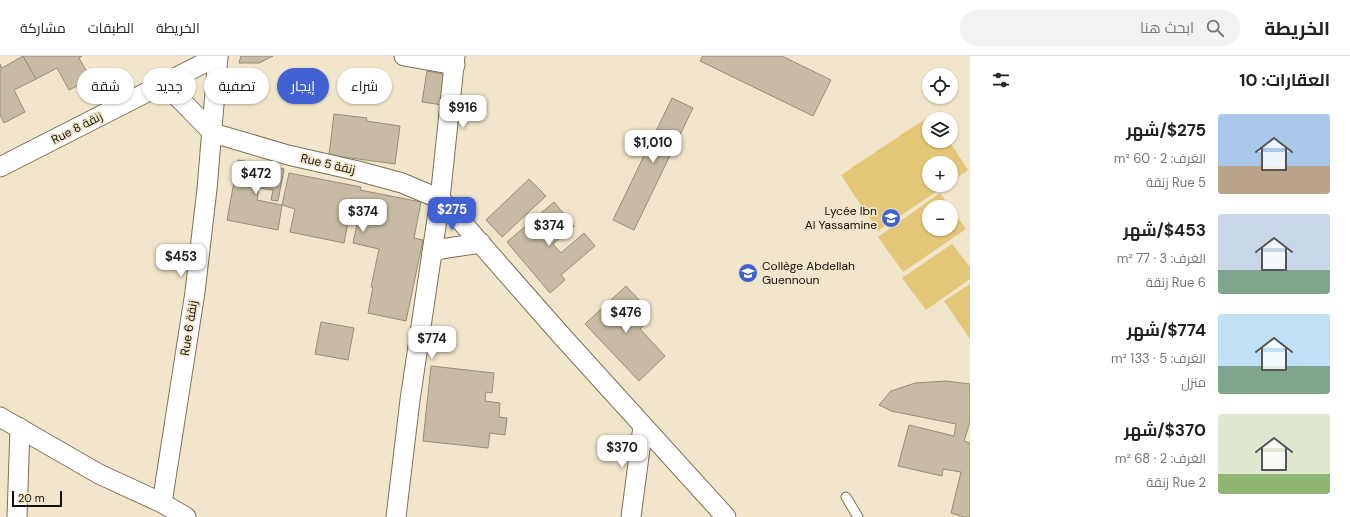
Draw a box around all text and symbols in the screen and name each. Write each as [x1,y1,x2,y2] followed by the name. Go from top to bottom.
[960,10,1240,46] search box
[1264,16,1330,41] text: الخريطة
[1204,17,1226,39] icon: search
[1140,18,1194,38] text: ابحث هنا
[20,19,66,37] text: مشاركة
[88,19,134,37] text: الطبقات
[156,19,200,37] text: الخريطة
[77,68,134,104] chip: شقة
[142,68,196,104] chip: جديد
[204,68,269,104] chip: تصفية
[277,68,329,104] chip: إيجار
[337,68,392,104] chip: شراء
[922,68,958,236] map controls
[922,68,958,104] button: locate
[990,69,1012,91] icon: filters
[1239,69,1330,91] text: العقارات: 10
[439,95,487,129] pin: $916
[449,99,478,116] text: $916
[49,108,105,148] street label: Rue 8 زنقة
[922,112,958,148] button: layers
[1126,119,1206,141] text: $275/شهر
[620,130,686,164] pin: $1,010
[1250,130,1298,178] icon: home
[634,134,672,151] text: $1,010
[299,150,357,178] street label: Rue 5 زنقة
[1114,150,1206,167] text: الغرف: 2 · 60 m²
[922,156,958,192] button: +
[232,161,280,195] pin: $472
[241,165,271,182] text: $472
[1146,174,1206,191] text: Rue 5 زنقة
[428,197,476,231] pin: $275
[339,199,387,233] pin: $374
[922,200,958,236] button: −
[437,201,467,218] text: $275
[348,203,378,220] text: $374
[805,203,877,233] place label: Lycée Ibn Al Yassamine
[880,207,902,229] school or university icon: Lycée Ibn Al Yassamine
[525,213,573,247] pin: $374
[534,217,564,234] text: $374
[1123,219,1206,241] text: $453/شهر
[1250,230,1298,278] icon: home
[157,244,205,278] pin: $453
[165,248,197,265] text: $453
[1117,250,1206,267] text: الغرف: 3 · 77 m²
[762,258,855,288] place label: Collège Abdellah Guennoun
[737,262,759,284] school or university icon: Collège Abdellah Guennoun
[1146,274,1206,291] text: Rue 6 زنقة
[177,299,201,357] street label: Rue 6 زنقة
[602,300,650,334] pin: $476
[610,304,642,321] text: $476
[1127,319,1206,341] text: $774/شهر
[408,326,456,360] pin: $774
[417,330,447,347] text: $774
[1250,330,1298,378] icon: home
[1111,350,1206,367] text: الغرف: 5 · 133 m²
[1181,374,1206,391] text: منزل
[1124,419,1206,441] text: $370/شهر
[1250,430,1298,478] icon: home
[598,435,646,469] pin: $370
[606,439,638,456] text: $370
[1115,450,1206,467] text: الغرف: 2 · 68 m²
[1146,474,1206,491] text: Rue 2 زنقة
[12,489,62,508] scale bar
[18,491,44,505] text: 20 m

